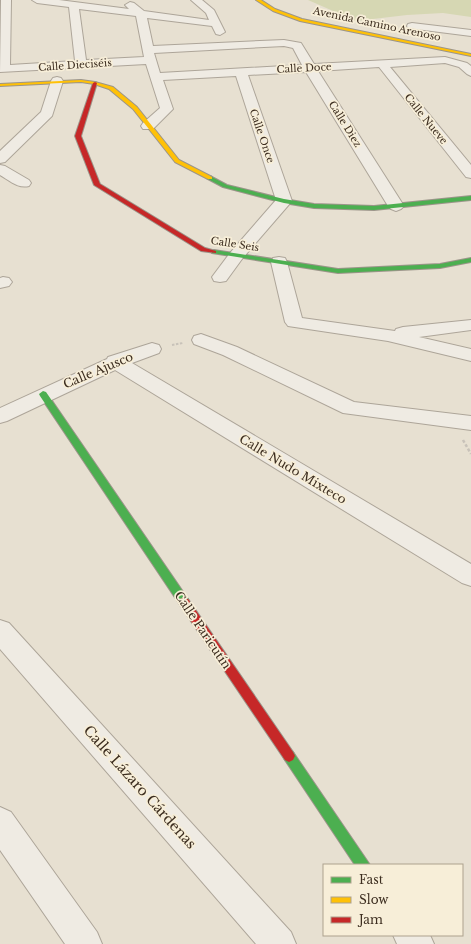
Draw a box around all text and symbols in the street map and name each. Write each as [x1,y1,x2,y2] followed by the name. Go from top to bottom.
[311,4,443,44] street label: Avenida Camino Arenoso
[38,56,113,74] street label: Calle Dieciséis
[276,60,332,76] street label: Calle Doce
[402,91,451,147] street label: Calle Nueve
[326,98,365,150] street label: Calle Diez
[247,107,277,165] street label: Calle Once
[210,234,261,254] street label: Calle Seis
[61,348,135,391] street label: Calle Ajusco
[237,431,349,507] street label: Calle Nudo Mixteco
[172,588,234,672] street label: Calle Paricutín
[80,722,200,852] street label: Calle Lázaro Cárdenas
[323,864,463,936] legend
[359,872,384,887] text: Fast
[359,892,389,907] text: Slow
[357,912,383,927] text: Jam

